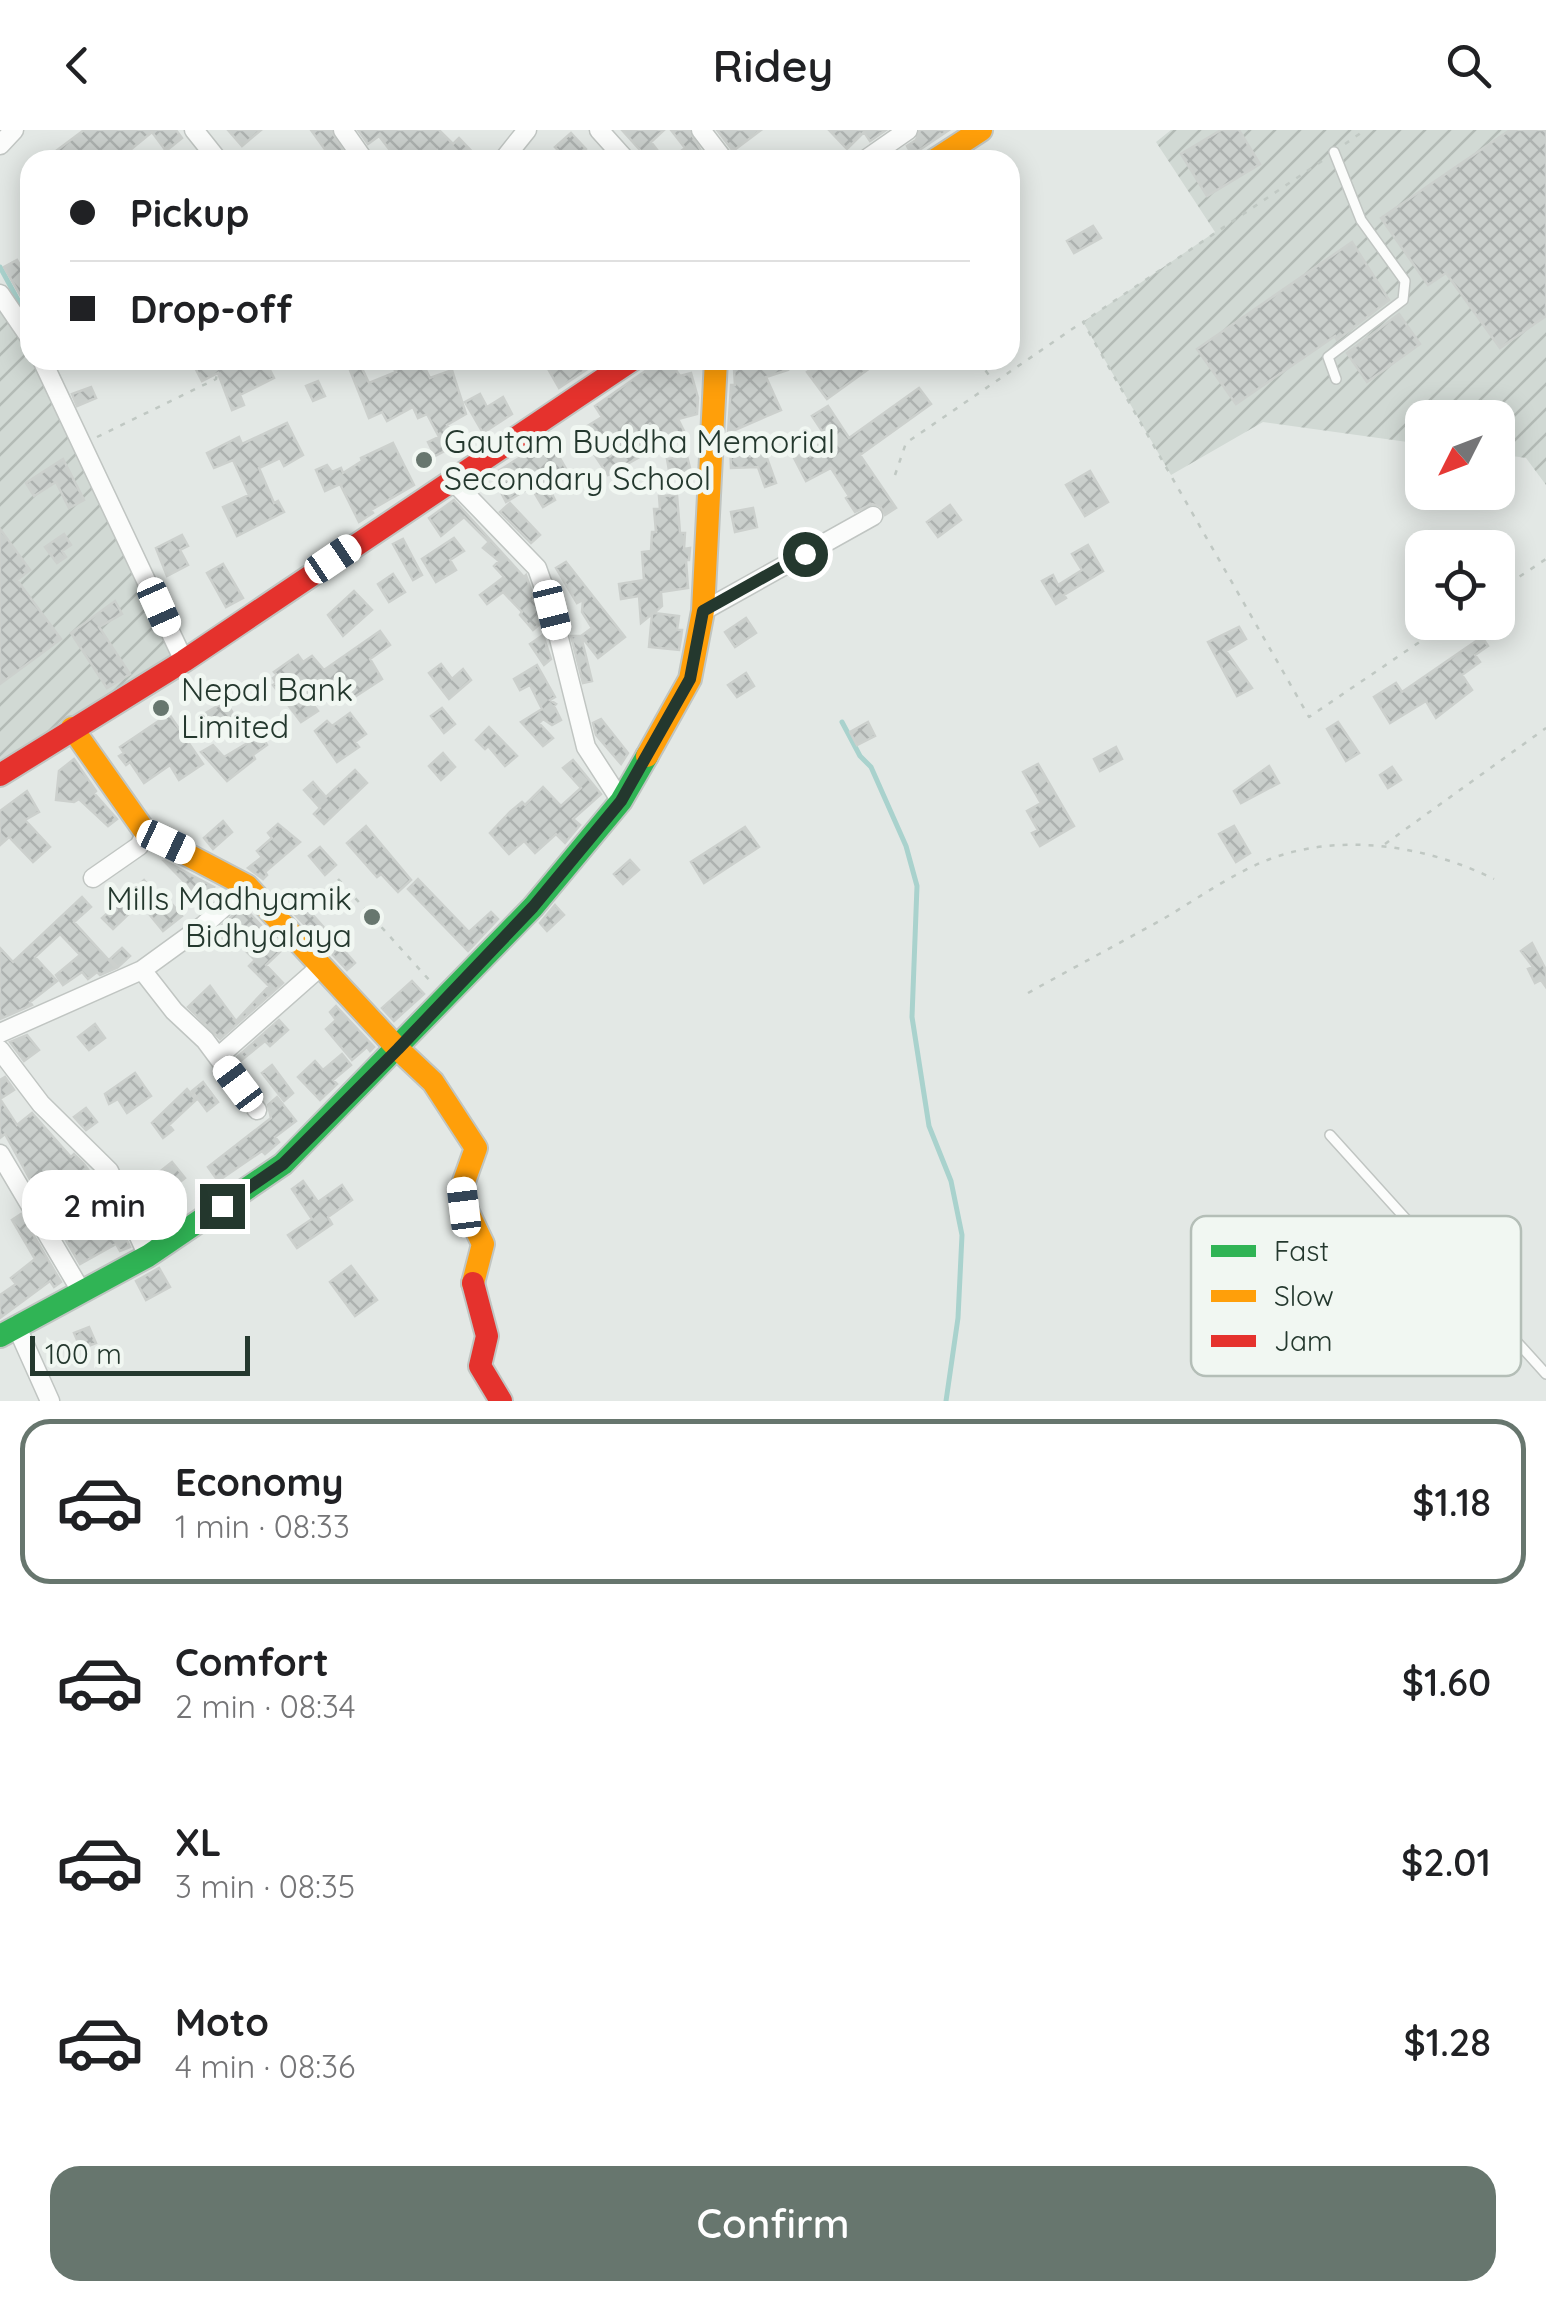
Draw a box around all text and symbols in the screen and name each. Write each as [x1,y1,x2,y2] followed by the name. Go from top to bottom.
[712,37,834,93] text: Ridey
[50,38,105,93] icon: back
[1441,38,1496,93] icon: search
[130,189,249,237] text: Pickup
[130,285,292,333] text: Drop-off
[1405,400,1515,510] north arrow
[1405,400,1515,640] map controls
[444,421,835,498] place label: Gautam Buddha Memorial Secondary School
[413,449,435,471] marker: Gautam Buddha Memorial Secondary School
[300,530,366,588] car
[1405,530,1515,640] button: locate
[783,532,828,577] route start
[133,573,185,641] car
[530,577,574,643] car
[181,669,353,746] place label: Nepal Bank Limited
[150,697,172,719] marker: Nepal Bank Limited
[132,816,200,868] car
[106,878,352,955] place label: Mills Madhyamik Bidhyalaya
[361,906,383,928] marker: Mills Madhyamik Bidhyalaya
[208,1051,268,1117] car
[22,1171,187,1241] callout: 2 min
[445,1175,483,1239] car
[200,1184,245,1229] route end
[63,1185,146,1225] text: 2 min
[1191,1216,1521,1376] legend
[1274,1233,1329,1268] text: Fast
[1274,1278,1334,1313] text: Slow
[1274,1323,1333,1358] text: Jam
[30,1331,250,1376] scale bar
[45,1336,122,1371] text: 100 m
[55,1457,145,1547] icon: car
[175,1458,344,1506] text: Economy
[1412,1478,1491,1526] text: $1.18
[175,1506,350,1546] text: 1 min · 08:33
[55,1637,145,1727] icon: car
[175,1638,329,1686] text: Comfort
[1402,1658,1491,1706] text: $1.60
[175,1686,356,1726] text: 2 min · 08:34
[55,1817,145,1907] icon: car
[175,1818,221,1866] text: XL
[1401,1838,1491,1886] text: $2.01
[175,1866,355,1906] text: 3 min · 08:35
[55,1997,145,2087] icon: car
[175,1998,269,2046] text: Moto
[1403,2018,1491,2066] text: $1.28
[175,2046,355,2086] text: 4 min · 08:36
[50,2166,1496,2281] button: Confirm

